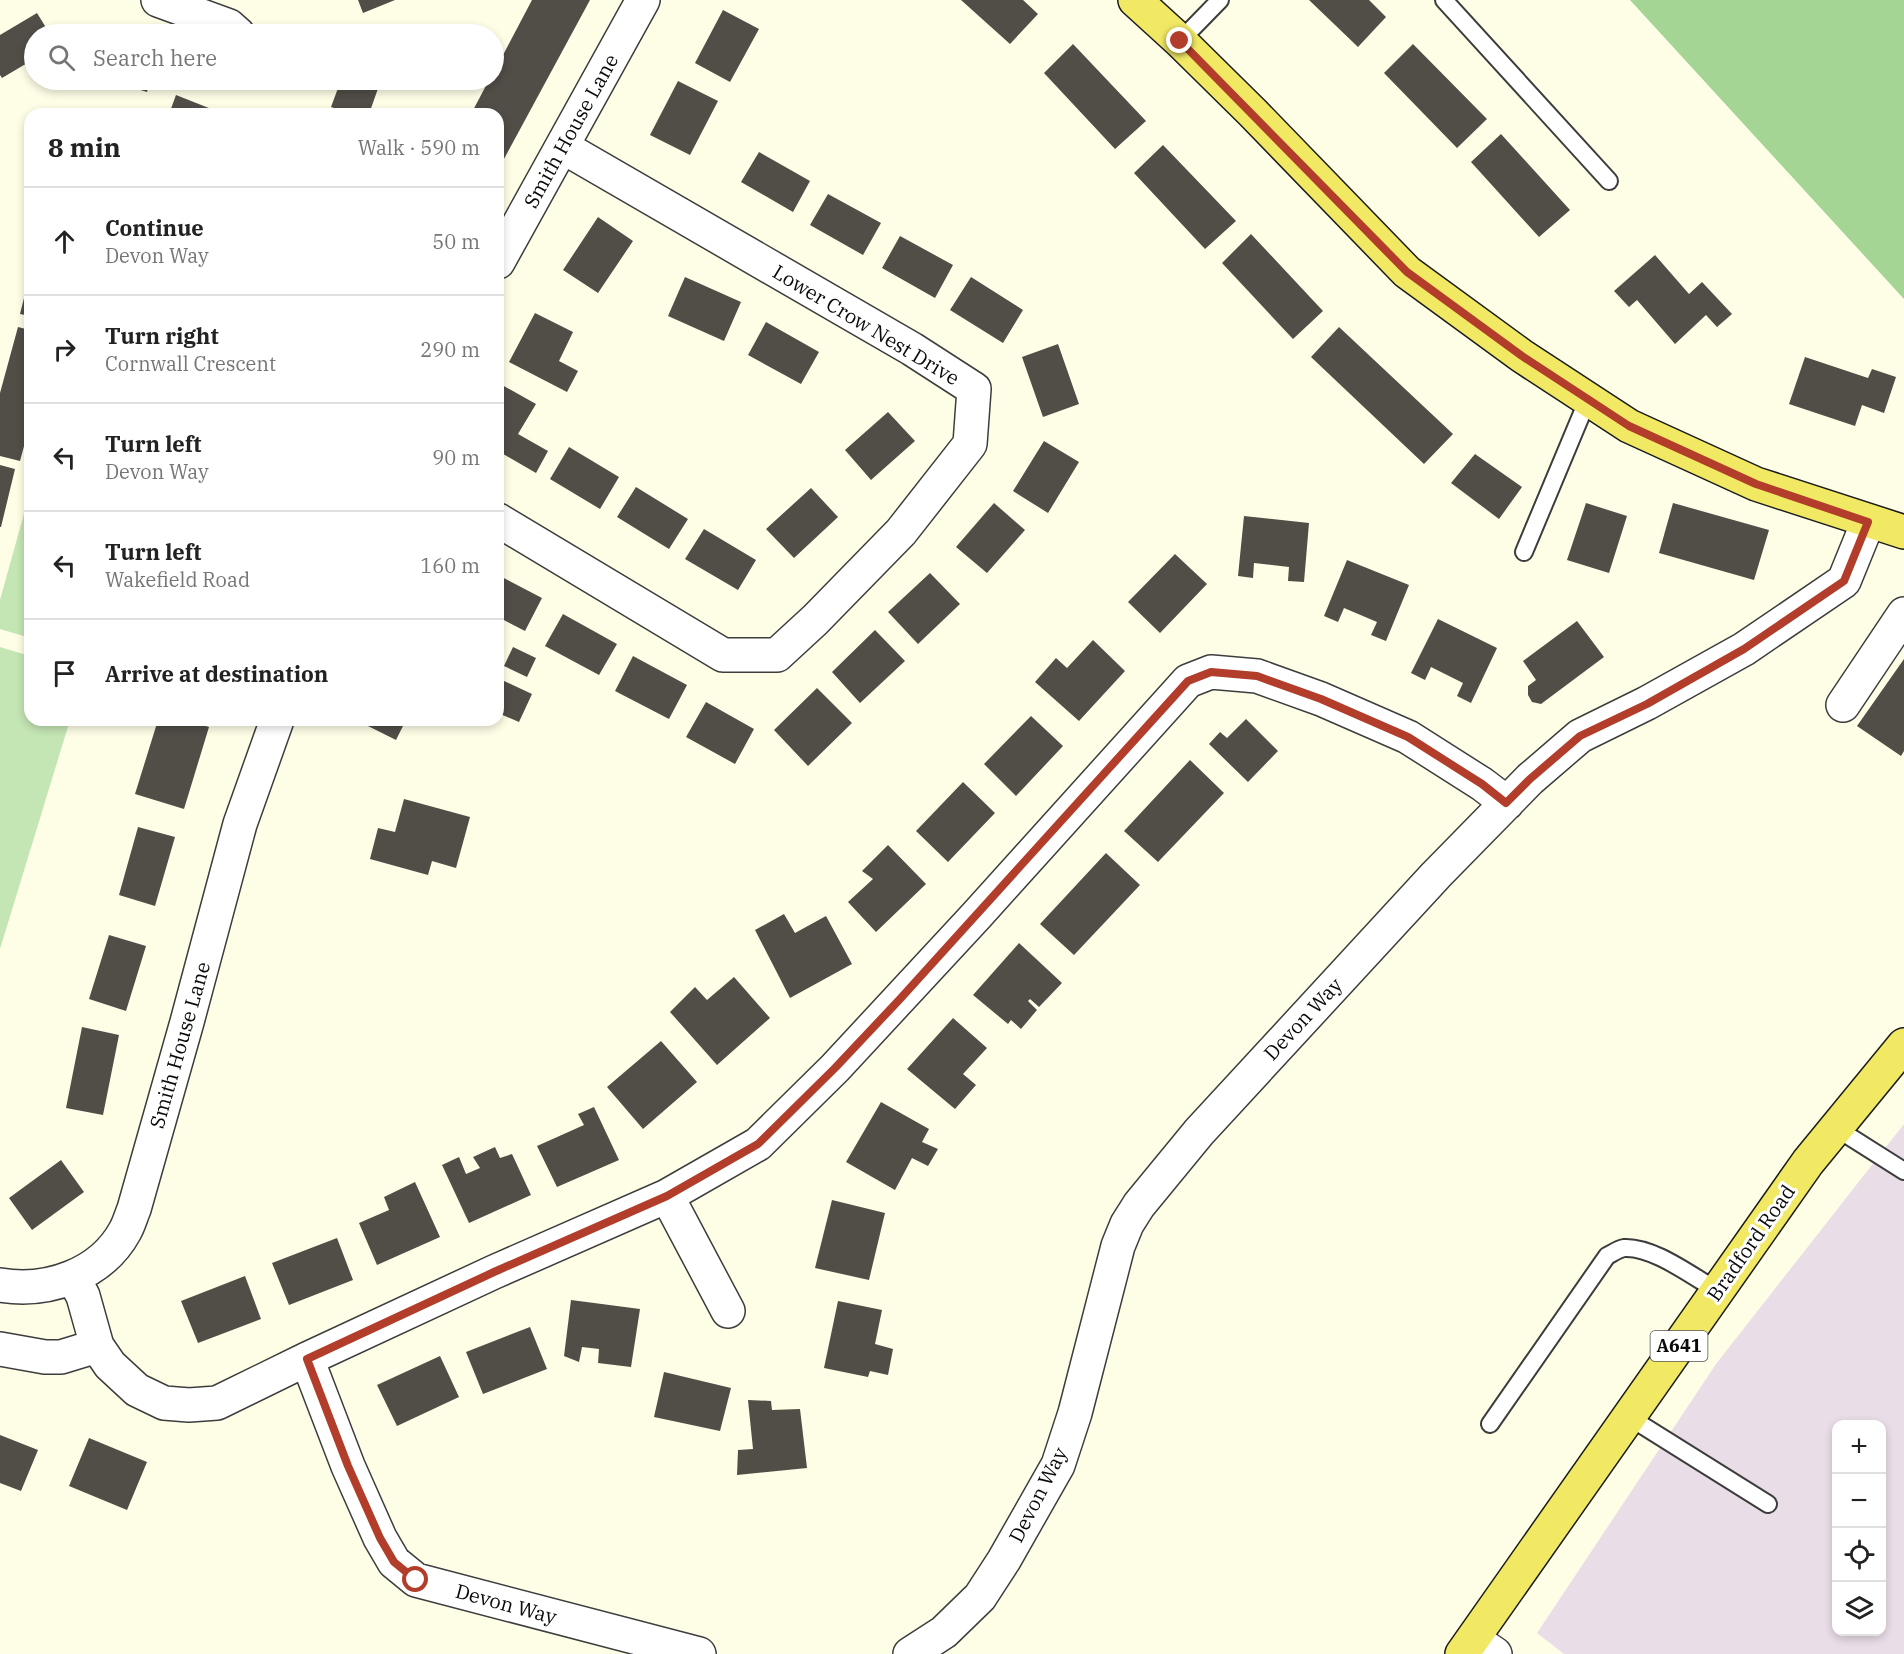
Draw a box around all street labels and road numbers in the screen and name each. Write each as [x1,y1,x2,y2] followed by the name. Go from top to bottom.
[517,49,624,213] street label: Smith House Lane
[768,258,965,391] street label: Lower Crow Nest Drive
[143,958,216,1131] street label: Smith House Lane
[1257,971,1348,1066] street label: Devon Way
[1700,1179,1801,1306] street label: Bradford Road
[1650,1331,1708,1361] road number: A641
[1002,1442,1073,1547] street label: Devon Way
[453,1577,560,1630] street label: Devon Way

